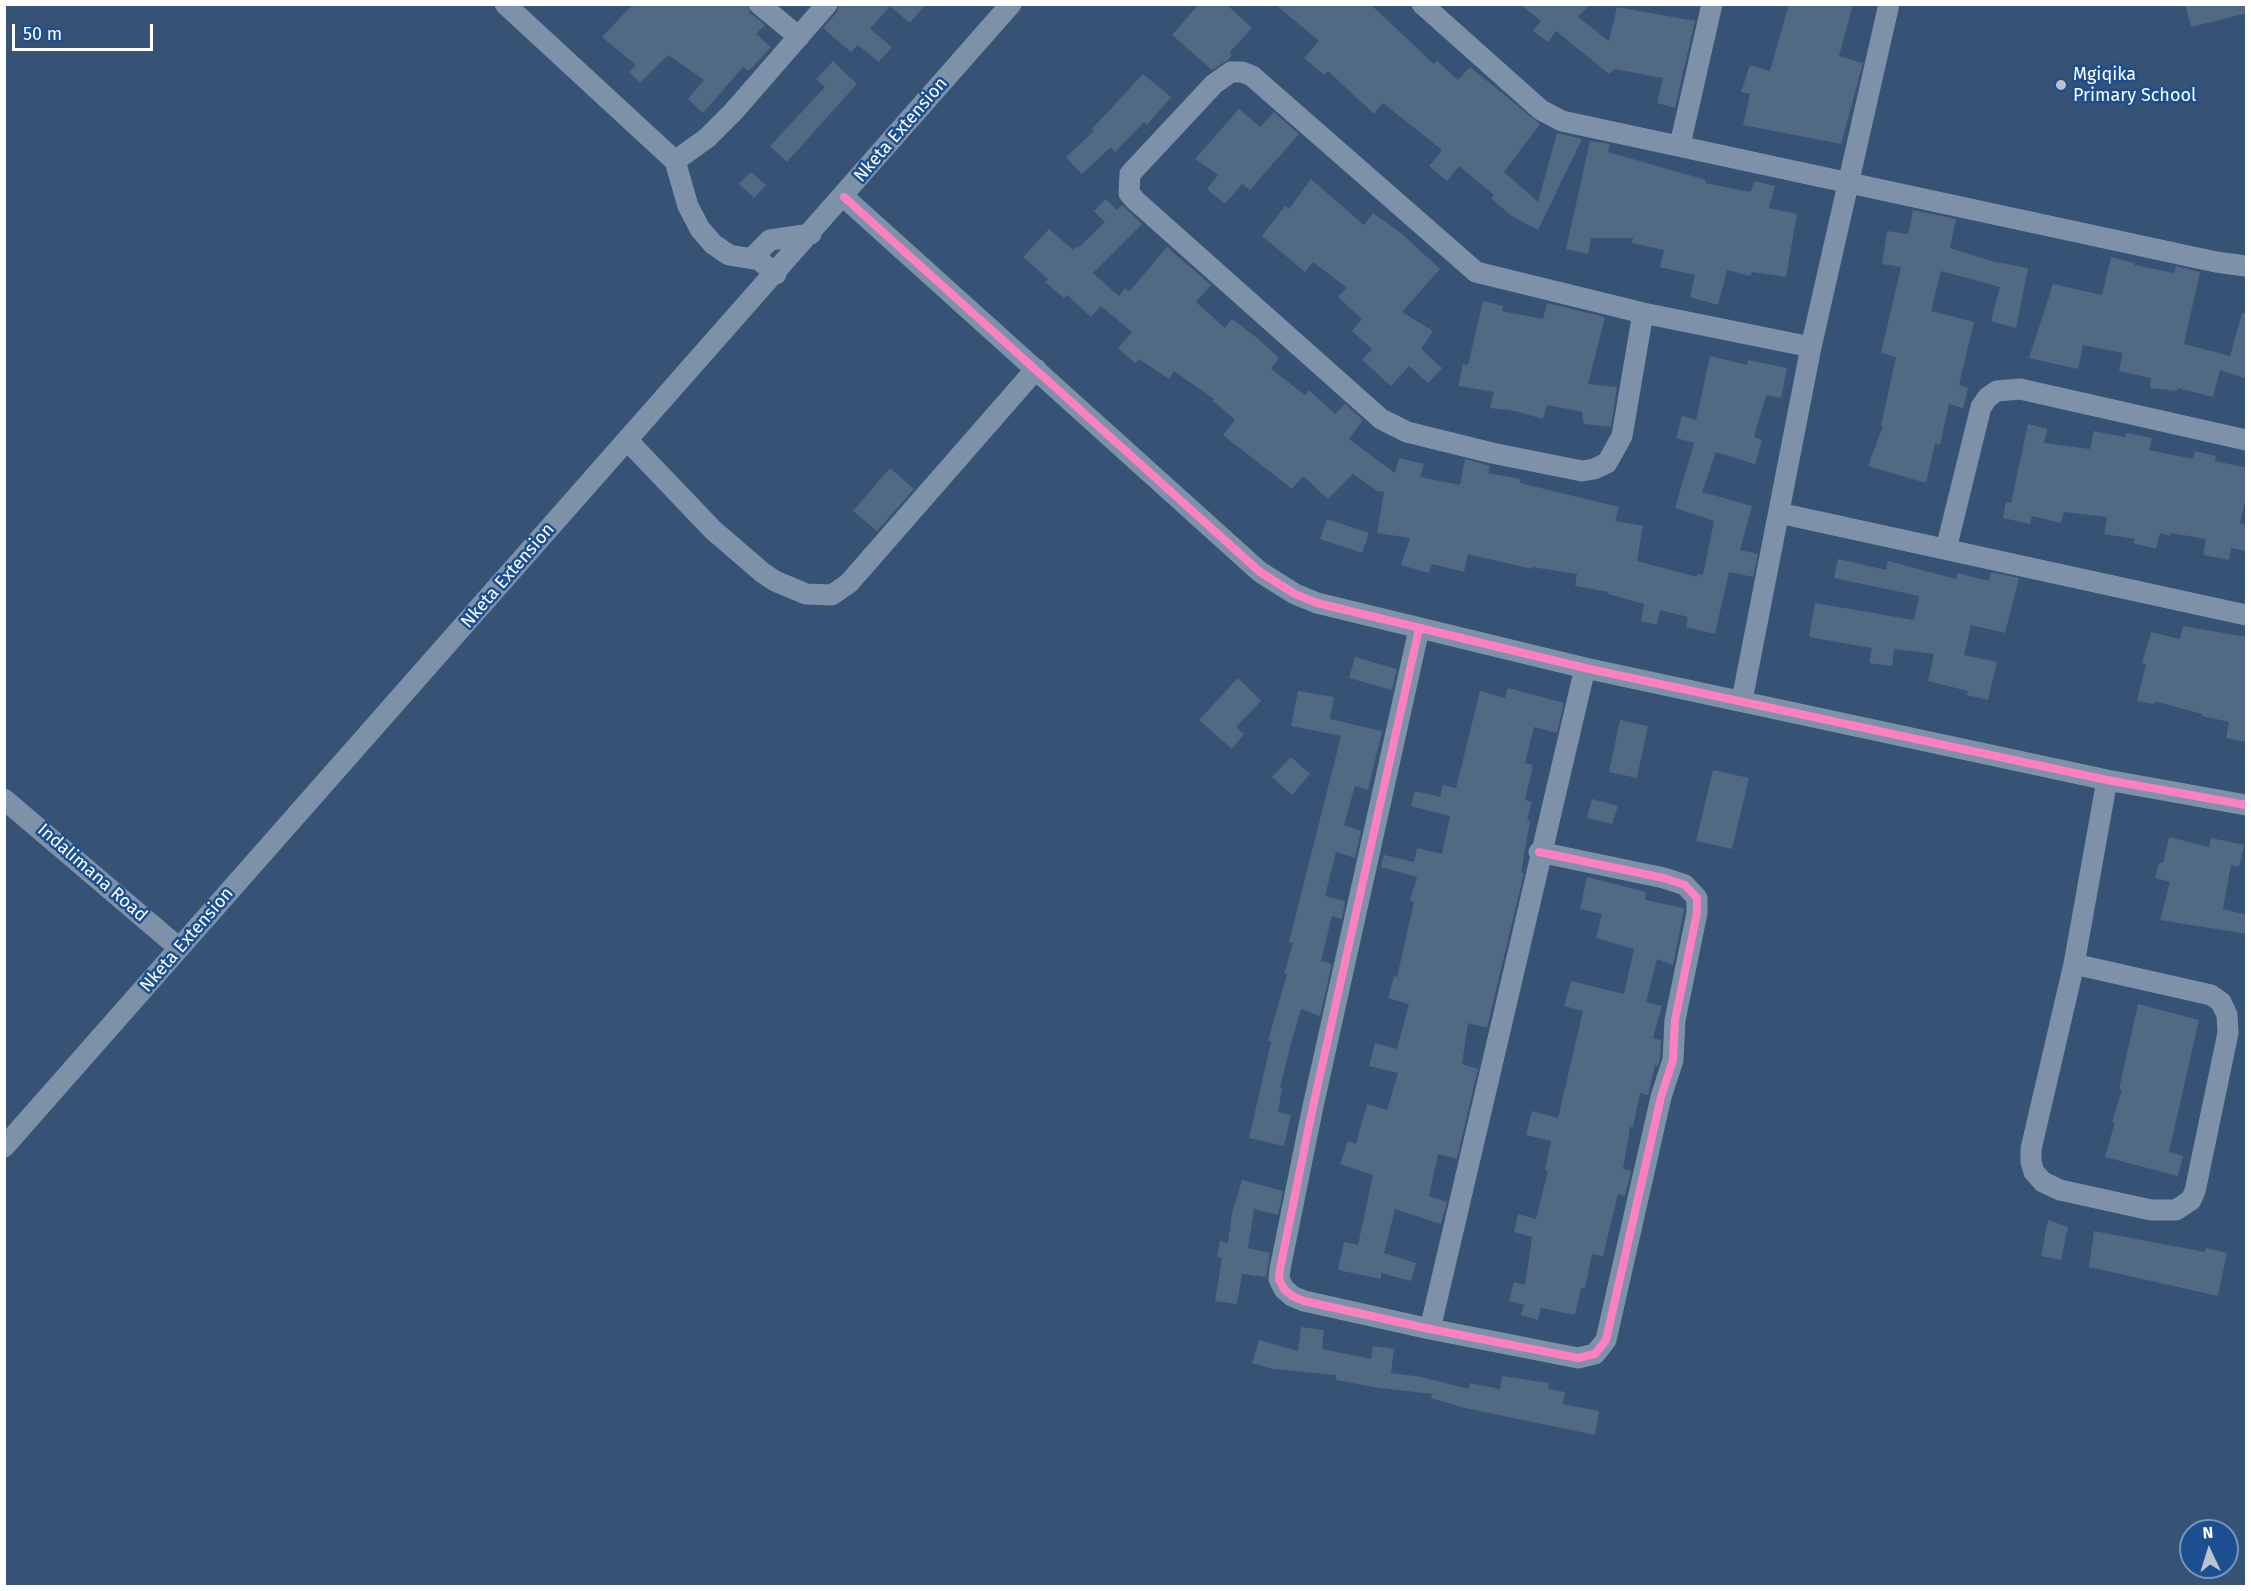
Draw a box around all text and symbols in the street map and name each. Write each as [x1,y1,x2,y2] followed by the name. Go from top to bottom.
[15,12,156,50] scale bar
[23,23,62,45] text: 50 m
[2073,64,2196,106] place label: Mgiqika Primary School
[850,73,952,187] street label: Nketa Extension
[2054,78,2068,92] marker: Mgiqika Primary School
[457,519,559,633] street label: Nketa Extension
[33,819,151,927] street label: Indalimana Road
[136,883,238,997] street label: Nketa Extension
[2179,1519,2239,1579] north arrow
[2202,1523,2214,1542] text: N

